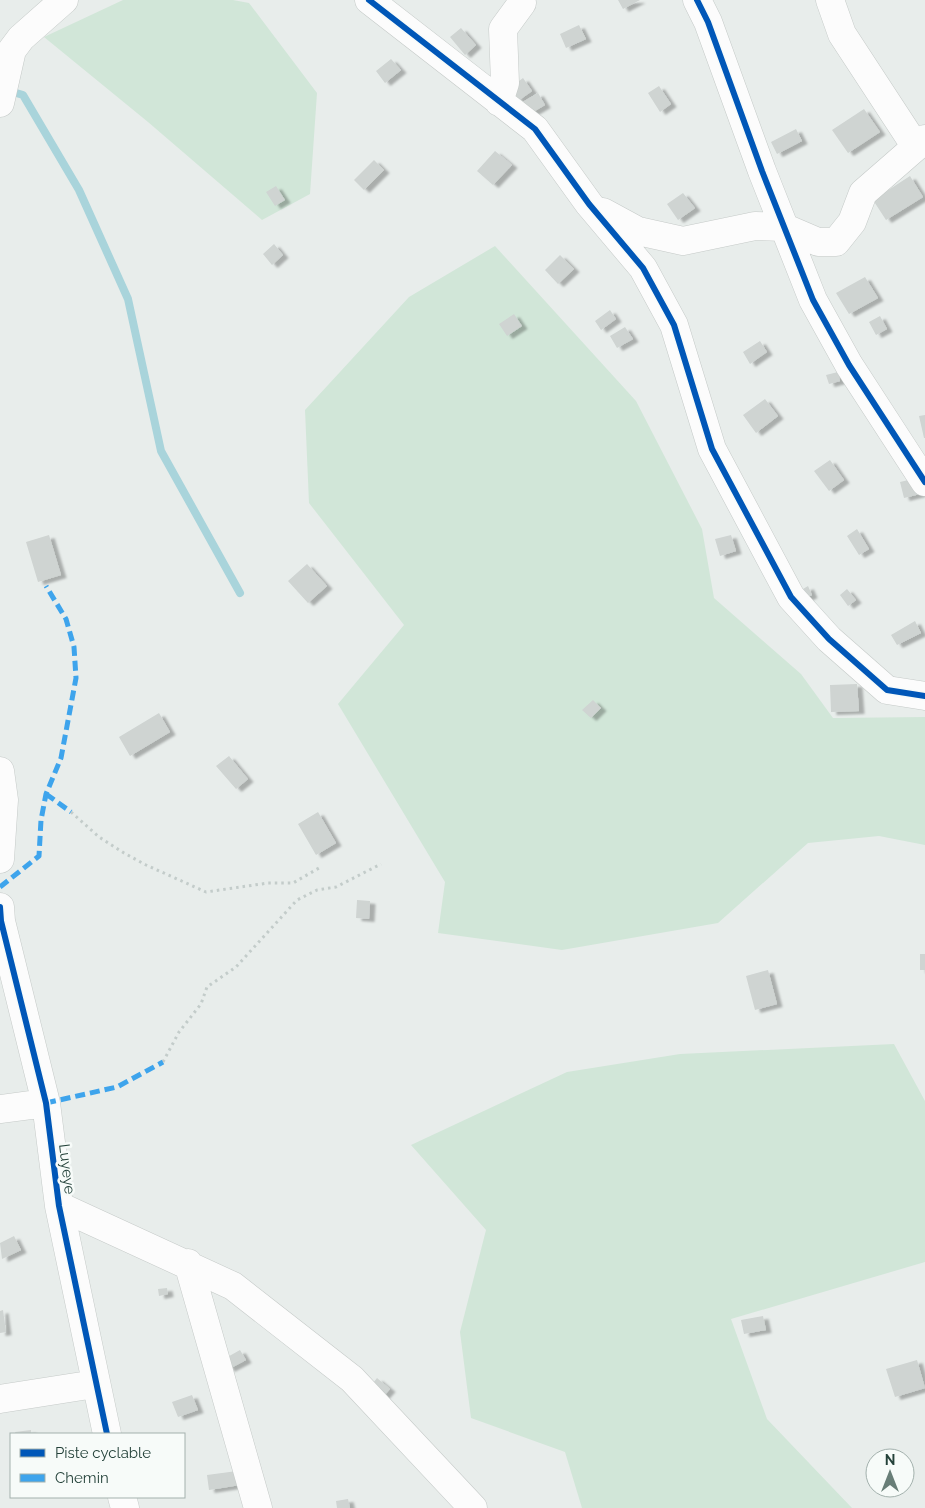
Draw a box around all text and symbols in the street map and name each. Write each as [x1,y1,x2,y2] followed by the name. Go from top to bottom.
[55,1143,79,1195] street label: Luyeye
[10,1433,185,1498] legend
[55,1444,151,1462] text: Piste cyclable
[865,1448,915,1498] north arrow
[885,1452,895,1468] text: N
[55,1469,109,1487] text: Chemin

